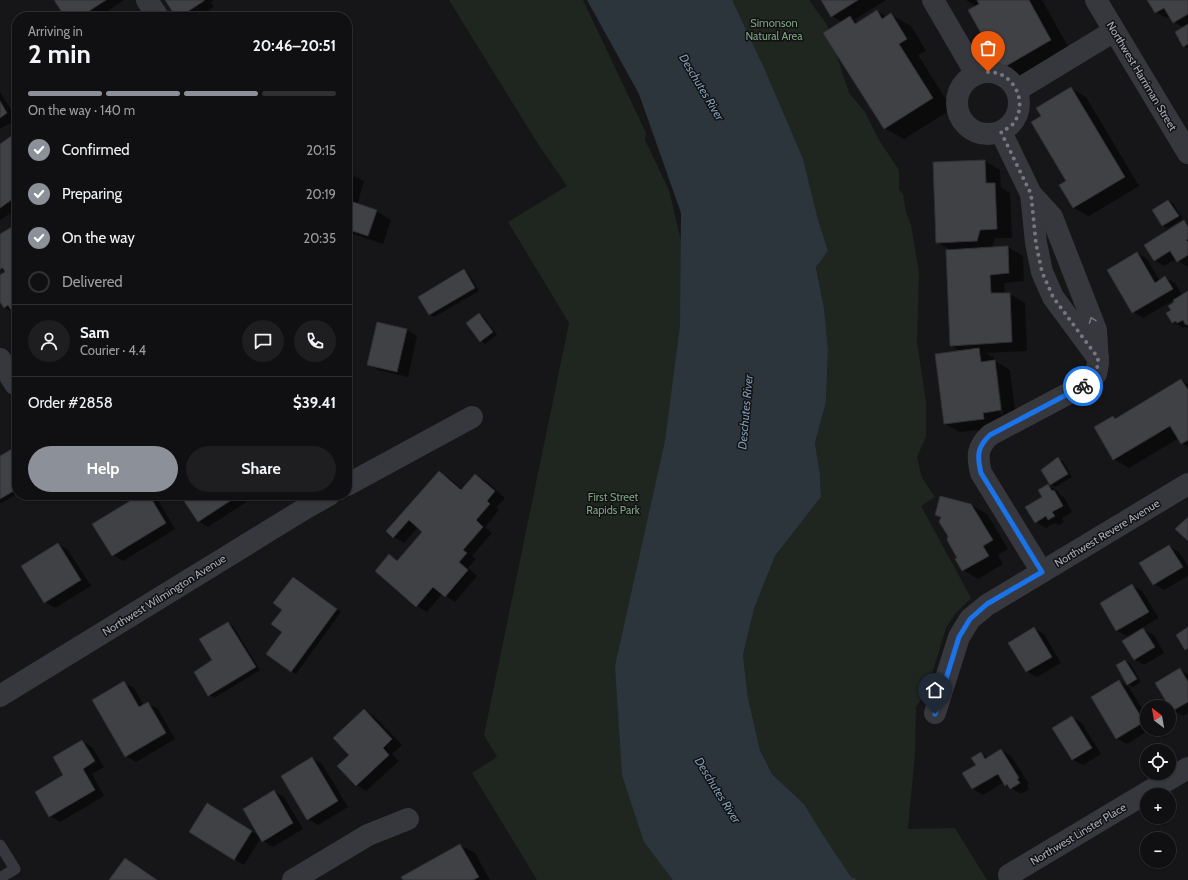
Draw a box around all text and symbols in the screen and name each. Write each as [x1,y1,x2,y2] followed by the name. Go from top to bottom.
[745,16,803,43] park label: Simonson Natural Area
[1104,19,1180,133] street label: Northwest Harriman Street
[28,23,83,39] text: Arriving in
[971,31,1005,72] pin
[253,37,336,55] text: 20:46–20:51
[977,37,999,59] icon: bag
[28,38,91,70] text: 2 min
[676,51,728,124] water label: Deschutes River
[28,102,135,118] text: On the way · 140 m
[28,139,50,161] icon: check
[62,141,130,159] text: Confirmed
[306,142,336,158] text: 20:15
[28,183,50,205] icon: check
[62,185,122,203] text: Preparing
[306,186,336,202] text: 20:19
[28,227,50,249] icon: check
[62,229,135,247] text: On the way
[303,230,336,246] text: 20:35
[62,273,123,291] text: Delivered
[1089,317,1097,324] one-way arrow
[28,320,70,362] button: person
[242,320,284,362] button: chat
[294,320,336,362] button: phone
[80,324,109,342] text: Sam
[80,342,146,358] text: Courier · 4.4
[1063,366,1103,406] courier
[734,373,756,450] water label: Deschutes River
[1072,375,1094,397] icon: bike
[28,394,113,412] text: Order #2858
[293,394,336,412] text: $39.41
[28,446,178,492] button: Help
[186,446,336,492] button: Share
[586,490,640,517] park label: First Street Rapids Park
[1052,496,1162,570] street label: Northwest Revere Avenue
[100,551,229,639] street label: Northwest Wilmington Avenue
[918,673,952,714] pin
[924,679,946,701] icon: home
[1140,700,1176,736] north arrow
[1140,700,1176,868] map controls
[1140,744,1176,780] button: locate
[692,754,745,827] water label: Deschutes River
[1140,788,1176,824] button: +
[1027,800,1129,868] street label: Northwest Linster Place
[1140,832,1176,868] button: −

